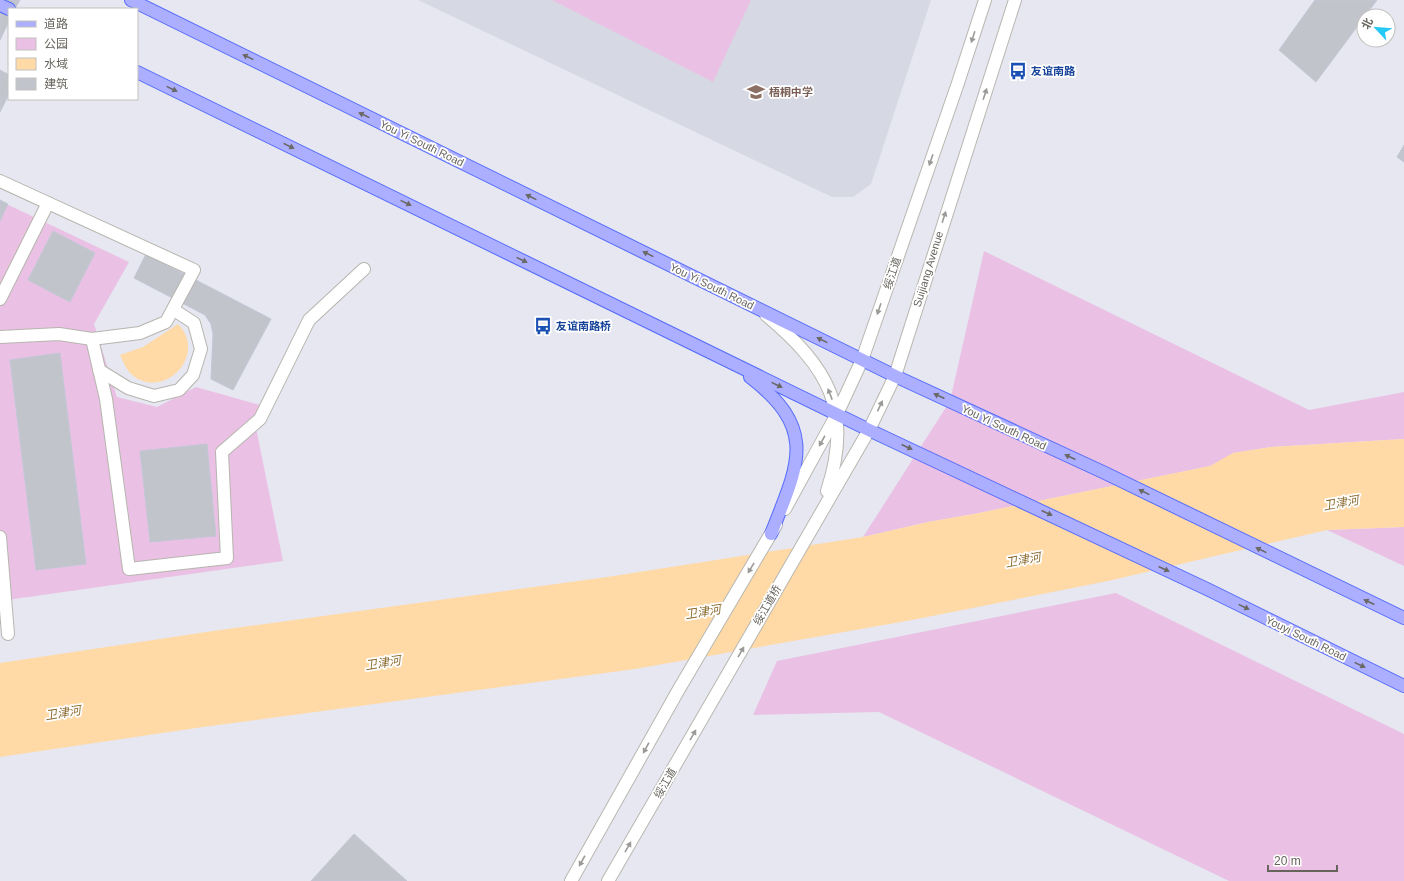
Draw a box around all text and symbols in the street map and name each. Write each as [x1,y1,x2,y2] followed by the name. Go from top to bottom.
[8,8,138,100] legend
[1356,8,1396,48] north arrow
[1359,16,1375,31] text: 北
[44,17,68,31] text: 道路
[970,31,976,43] one-way arrow
[44,37,68,51] text: 公园
[242,54,253,60] one-way arrow
[44,57,68,71] text: 水域
[1008,61,1028,81] bus stop icon: 友谊南路
[1031,65,1076,77] place label: 友谊南路
[44,77,68,91] text: 建筑
[746,82,766,102] school or university icon: 梧桐中学
[166,86,178,92] one-way arrow
[769,86,813,98] place label: 梧桐中学
[982,87,988,99] one-way arrow
[359,112,370,118] one-way arrow
[378,117,466,169] street label: You Yi South Road
[283,143,295,149] one-way arrow
[928,155,934,167] one-way arrow
[525,194,537,200] one-way arrow
[400,200,411,206] one-way arrow
[941,211,947,223] one-way arrow
[911,230,945,308] street label: Suijiang Avenue
[642,251,653,257] one-way arrow
[881,255,903,291] street label: 绥江道
[517,257,528,263] one-way arrow
[668,260,756,312] street label: You Yi South Road
[876,304,882,316] one-way arrow
[533,316,553,336] bus stop icon: 友谊南路桥
[556,320,611,332] place label: 友谊南路桥
[816,337,828,343] one-way arrow
[772,382,783,388] one-way arrow
[827,387,833,399] one-way arrow
[933,393,945,399] one-way arrow
[877,401,883,412] one-way arrow
[960,402,1048,452] street label: You Yi South Road
[819,436,826,447] one-way arrow
[901,444,913,450] one-way arrow
[1064,454,1075,460] one-way arrow
[1138,489,1150,496] one-way arrow
[1322,493,1362,513] water label: 卫津河
[1041,510,1053,516] one-way arrow
[1255,547,1266,553] one-way arrow
[1004,550,1044,570] water label: 卫津河
[747,562,754,574] one-way arrow
[1159,566,1170,572] one-way arrow
[751,583,783,627] street label: 绥江道桥
[1363,599,1374,605] one-way arrow
[684,602,724,622] water label: 卫津河
[1238,604,1249,610] one-way arrow
[1264,613,1348,663] street label: Youyi South Road
[738,646,745,657] one-way arrow
[364,653,404,673] water label: 卫津河
[1355,662,1366,668] one-way arrow
[44,703,84,723] water label: 卫津河
[690,729,697,741] one-way arrow
[643,742,650,754] one-way arrow
[652,766,678,800] street label: 绥江道
[624,841,631,853] one-way arrow
[1268,847,1337,873] scale bar
[1274,854,1301,868] text: 20 m
[579,855,586,867] one-way arrow

